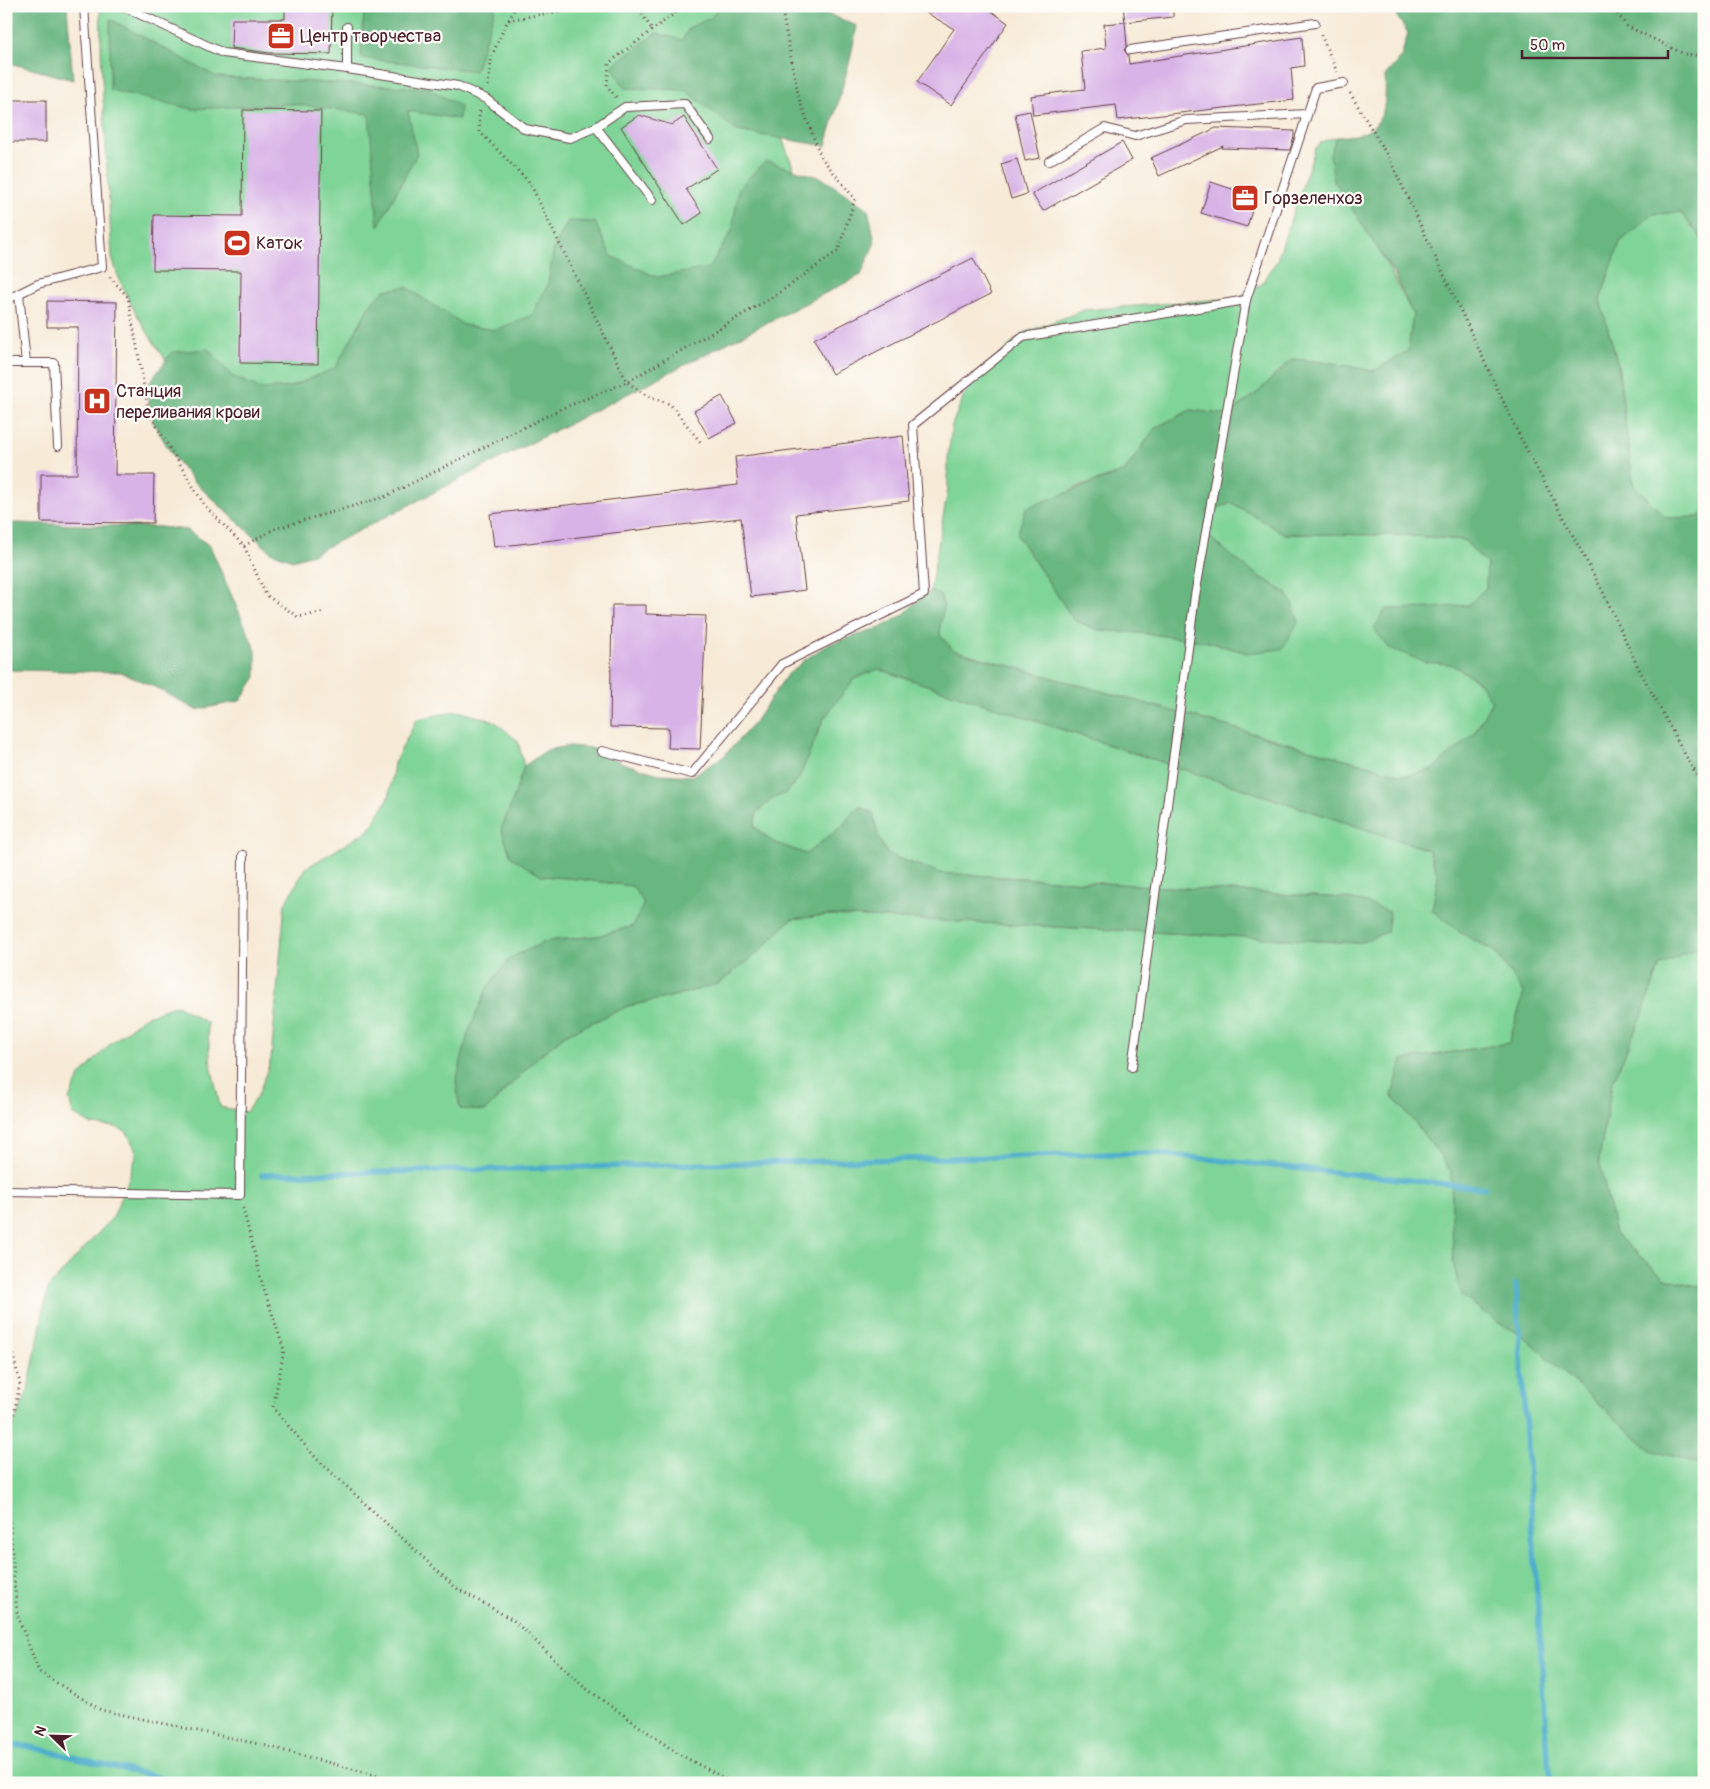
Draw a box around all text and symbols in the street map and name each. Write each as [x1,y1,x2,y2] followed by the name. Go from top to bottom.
[266,21,296,51] office icon: Центр творчества
[300,25,441,48] place label: Центр творчества
[1522,28,1669,60] scale bar
[1530,36,1565,55] text: 50 m
[1230,183,1260,213] office icon: Горзеленхоз
[1264,187,1363,210] place label: Горзеленхоз
[222,228,252,258] sports icon: Каток
[256,232,303,255] place label: Каток
[116,380,260,424] place label: Станция переливания крови
[82,386,112,416] hospital icon: Станция переливания крови
[28,1712,78,1762] north arrow
[31,1723,50,1739] text: N

